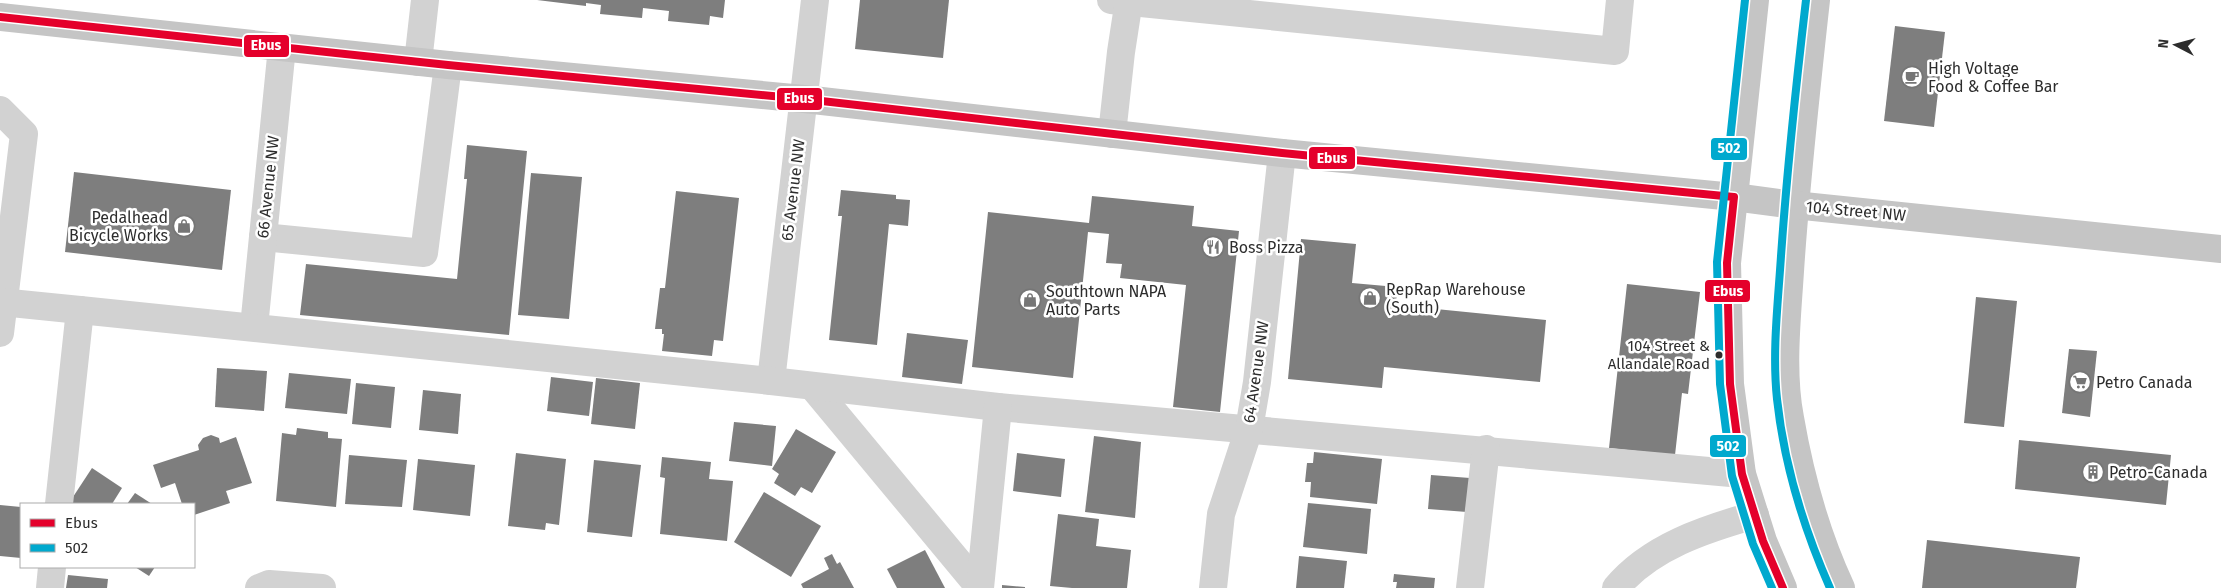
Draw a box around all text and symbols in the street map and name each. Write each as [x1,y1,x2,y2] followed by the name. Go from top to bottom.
[2151,20,2201,70] north arrow
[243,34,290,58] line badge: Ebus
[251,37,281,54] text: Ebus
[2155,38,2173,49] text: N
[1928,59,2059,96] place label: High Voltage Food & Coffee Bar
[1900,65,1924,89] cafe icon: High Voltage Food & Coffee Bar
[776,87,823,111] line badge: Ebus
[784,90,814,107] text: Ebus
[253,135,283,239] street label: 66 Avenue NW
[1710,137,1748,161] line badge: 502
[777,138,809,242] street label: 65 Avenue NW
[1718,140,1740,157] text: 502
[1308,146,1356,170] line badge: Ebus
[1317,150,1347,167] text: Ebus
[1805,197,1907,225] street label: 104 Street NW
[69,208,168,245] place label: Pedalhead Bicycle Works
[172,214,196,238] shop icon: Pedalhead Bicycle Works
[1201,235,1225,259] restaurant icon: Boss Pizza
[1229,238,1303,257] place label: Boss Pizza
[1704,279,1751,303] line badge: Ebus
[1386,280,1526,317] place label: RepRap Warehouse (South)
[1046,282,1167,319] place label: Southtown NAPA Auto Parts
[1713,283,1743,300] text: Ebus
[1358,286,1382,310] shop icon: RepRap Warehouse (South)
[1018,288,1042,312] shop icon: Southtown NAPA Auto Parts
[1239,320,1273,424] street label: 64 Avenue NW
[1608,337,1710,373] place label: 104 Street & Allandale Road
[1714,350,1724,360] marker: 104 Street & Allandale Road
[2068,370,2092,394] supermarket icon: Petro Canada
[2096,373,2192,392] place label: Petro Canada
[1709,434,1747,458] line badge: 502
[1717,438,1739,455] text: 502
[2081,460,2105,484] building icon: Petro-Canada
[2109,463,2208,482] place label: Petro-Canada
[20,503,195,568] legend
[65,514,98,532] text: Ebus
[65,539,88,557] text: 502

